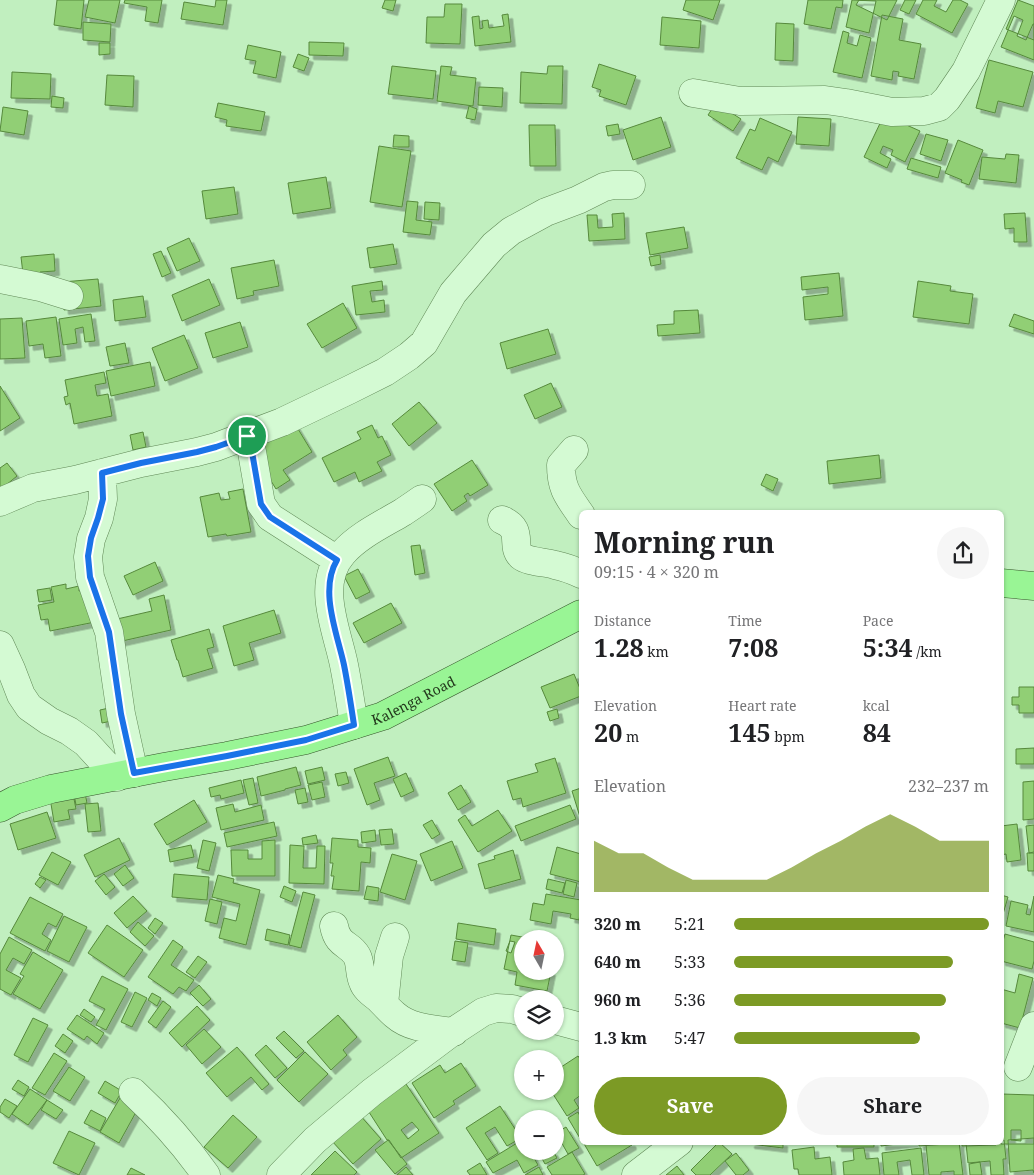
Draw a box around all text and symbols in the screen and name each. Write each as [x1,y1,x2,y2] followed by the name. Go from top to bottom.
[226,415,268,457] pin
[233,422,261,450] icon: arrive
[594,523,775,561] text: Morning run
[937,527,989,579] button: share
[594,561,719,583] text: 09:15 · 4 × 320 m
[594,611,651,630] text: Distance
[728,611,762,630] text: Time
[863,611,893,630] text: Pace
[594,630,644,664] text: 1.28
[728,630,778,664] text: 7:08
[863,630,913,664] text: 5:34
[644,642,669,661] text: km
[913,642,942,661] text: /km
[369,671,459,729] street label: Kalenga Road
[594,696,657,715] text: Elevation
[728,696,797,715] text: Heart rate
[863,696,890,715] text: kcal
[594,715,622,749] text: 20
[728,715,771,749] text: 145
[863,715,891,749] text: 84
[622,727,639,746] text: m
[771,727,805,746] text: bpm
[594,775,666,797] text: Elevation
[908,775,989,797] text: 232–237 m
[594,913,641,935] text: 320 m
[674,913,705,935] text: 5:21
[514,930,564,980] north arrow
[514,930,564,1160] map controls
[594,951,641,973] text: 640 m
[674,951,705,973] text: 5:33
[594,989,641,1011] text: 960 m
[674,989,705,1011] text: 5:36
[514,990,564,1040] button: layers
[594,1027,647,1049] text: 1.3 km
[674,1027,705,1049] text: 5:47
[514,1050,564,1100] button: +
[594,1077,787,1135] button: Save
[797,1077,989,1135] button: Share
[514,1110,564,1160] button: −

